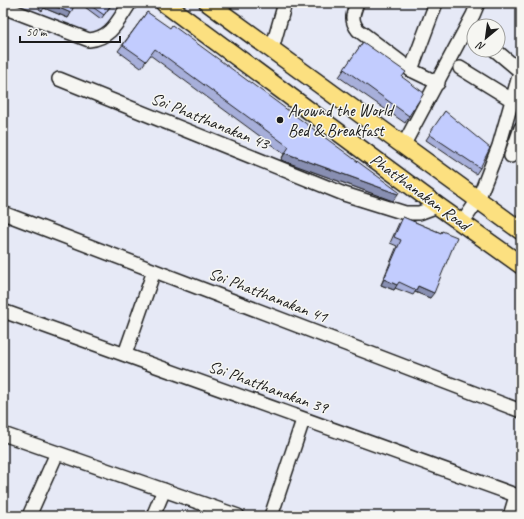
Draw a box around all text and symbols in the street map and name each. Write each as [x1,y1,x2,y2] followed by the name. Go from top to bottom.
[20,18,120,44] scale bar
[466,18,506,58] north arrow
[26,24,48,40] text: 50 m
[473,38,488,55] text: N
[148,88,273,155] street label: Soi Phatthanakan 43
[288,100,395,141] place label: Arownd the World Bed & Breakfast
[275,115,285,125] marker: Arownd the World Bed & Breakfast
[366,149,477,237] street label: Phatthanakan Road
[206,263,332,328] street label: Soi Phatthanakan 41
[205,356,332,419] street label: Soi Phatthanakan 39

